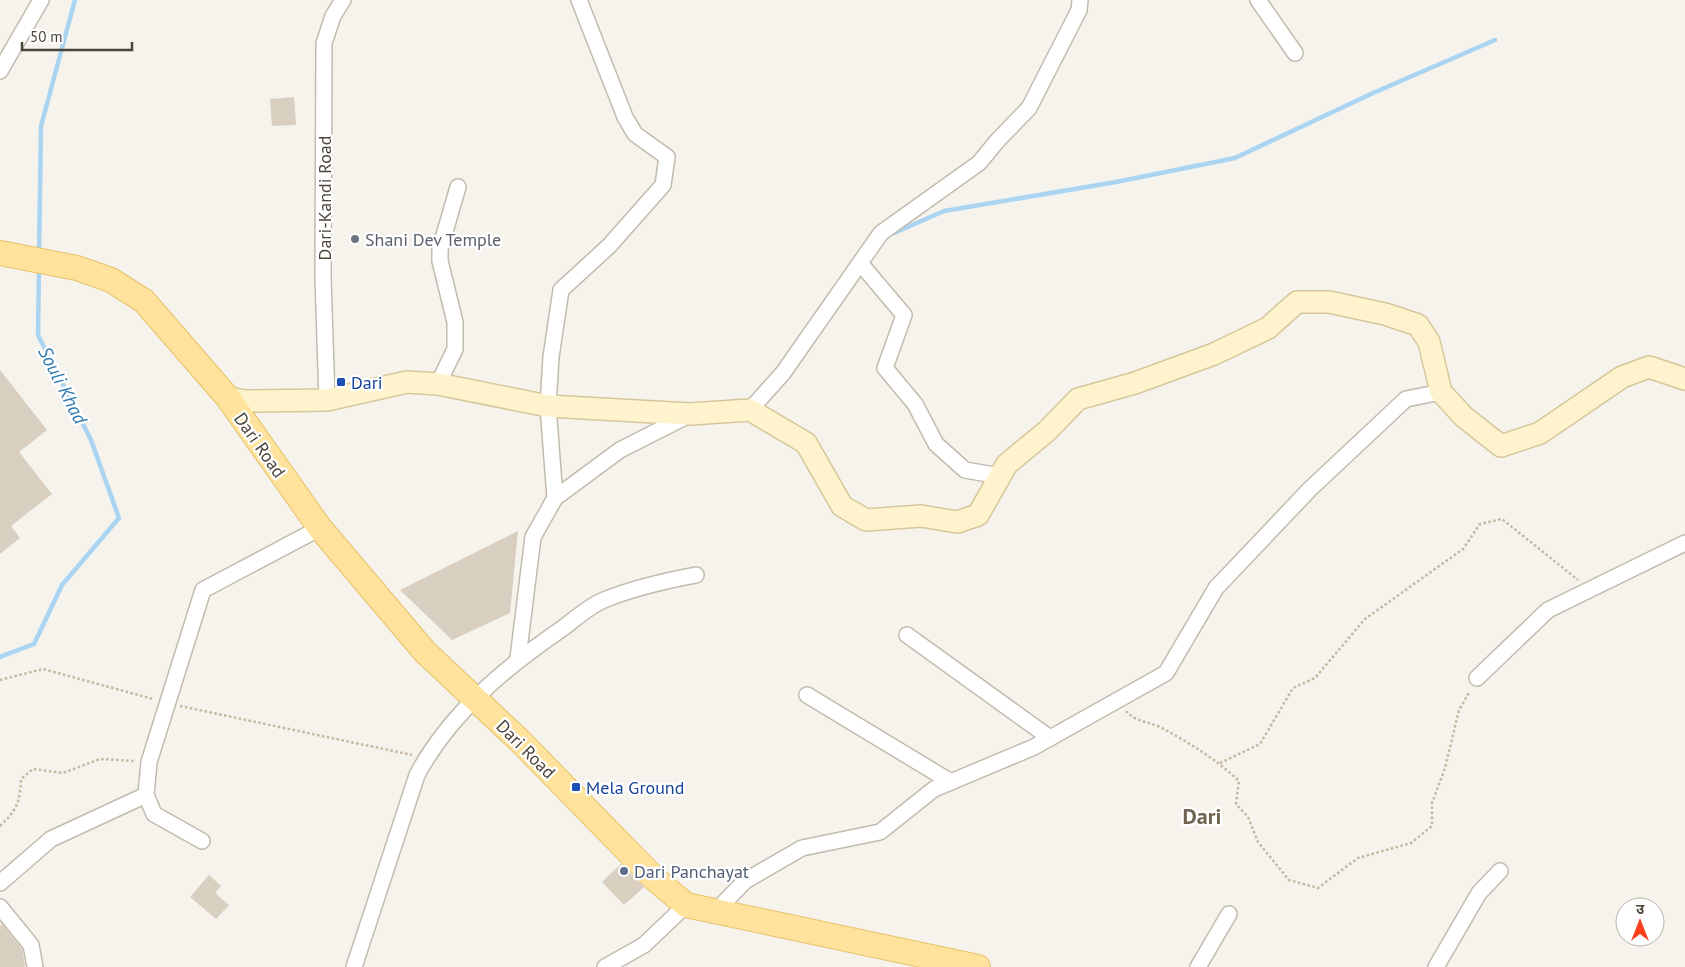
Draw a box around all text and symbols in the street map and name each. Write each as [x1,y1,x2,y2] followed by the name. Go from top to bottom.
[22,20,132,52] scale bar
[30,27,63,46] text: 50 m
[313,136,336,260] street label: Dari-Kandi Road
[365,228,501,251] place label: Shani Dev Temple
[349,233,361,245] marker: Shani Dev Temple
[33,342,93,429] water label: Souli Khad
[351,371,383,394] place label: Dari
[335,376,347,388] marker: Dari
[229,408,291,482] street label: Dari Road
[492,715,560,783] street label: Dari Road
[586,776,684,799] place label: Mela Ground
[570,781,582,793] marker: Mela Ground
[1183,802,1221,830] district label: Dari
[634,860,749,883] place label: Dari Panchayat
[618,865,630,877] marker: Dari Panchayat
[1615,897,1665,947] north arrow
[1636,900,1645,918] text: उ

